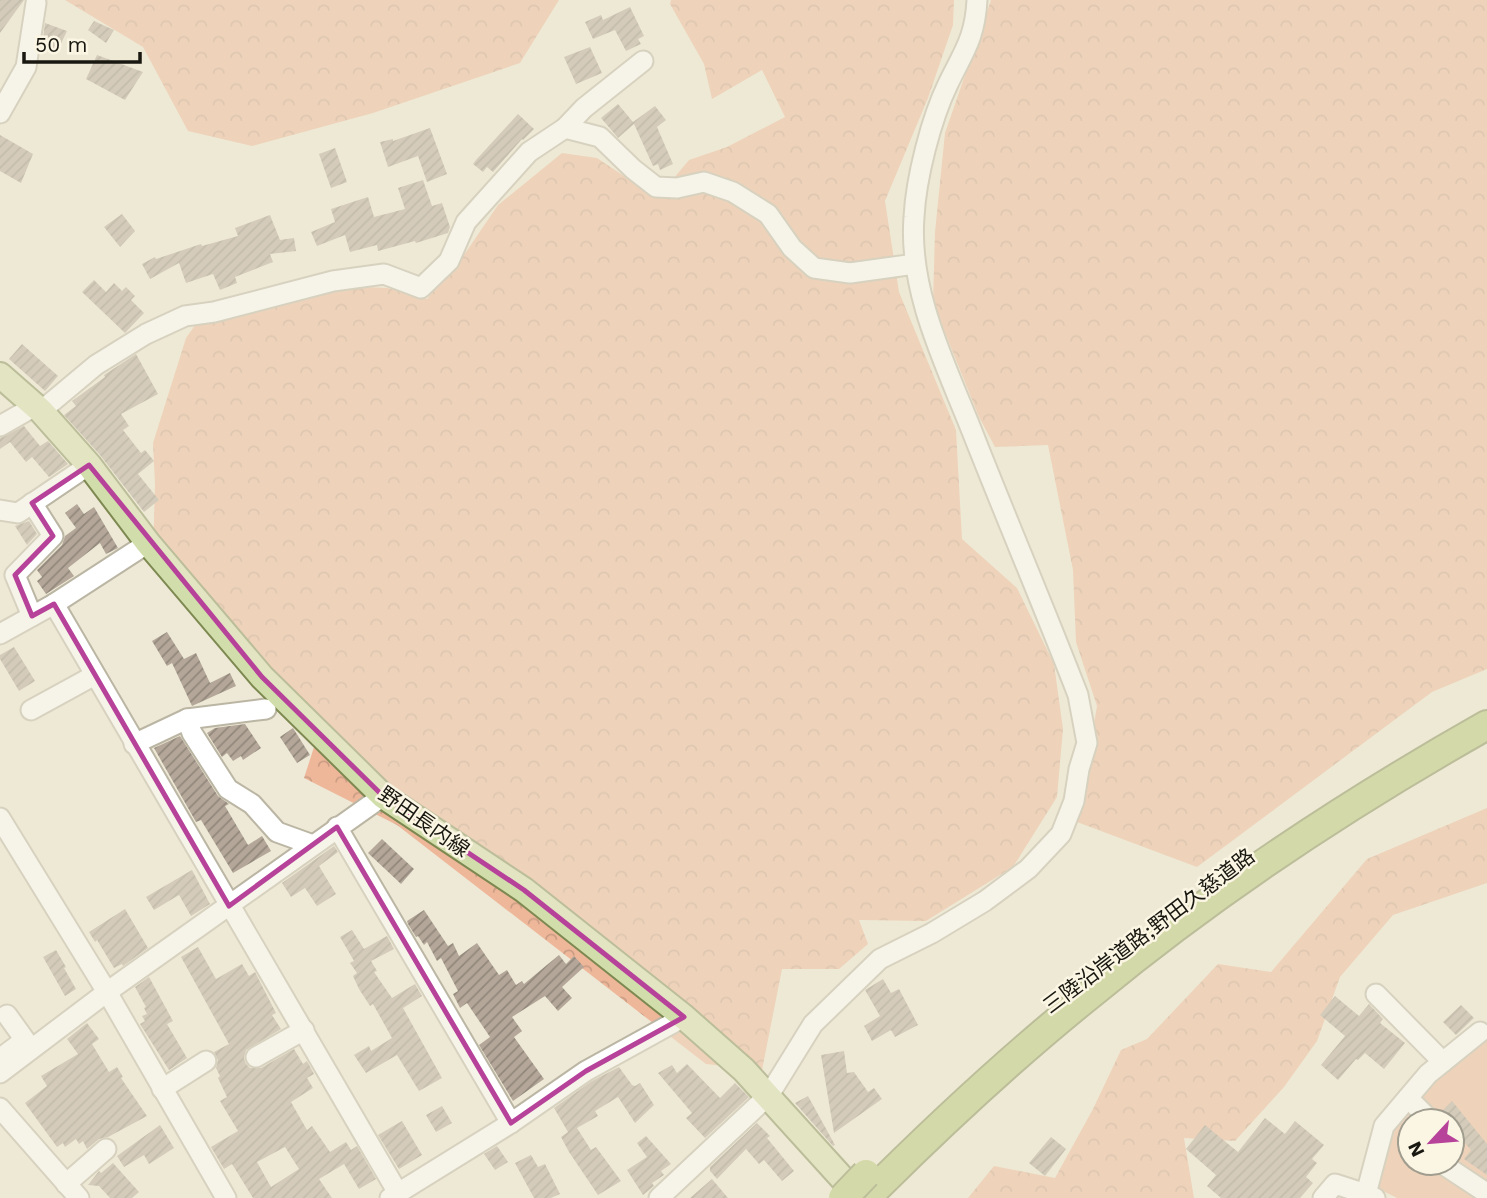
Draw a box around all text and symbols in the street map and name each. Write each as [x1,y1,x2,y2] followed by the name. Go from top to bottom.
[24,21,140,65] scale bar
[35,32,87,57] text: 50 m
[374,781,474,862] street label: 野田長内線
[1038,843,1259,1018] street label: 三陸沿岸道路;野田久慈道路
[1396,1107,1466,1177] north arrow
[1403,1138,1430,1161] text: N

